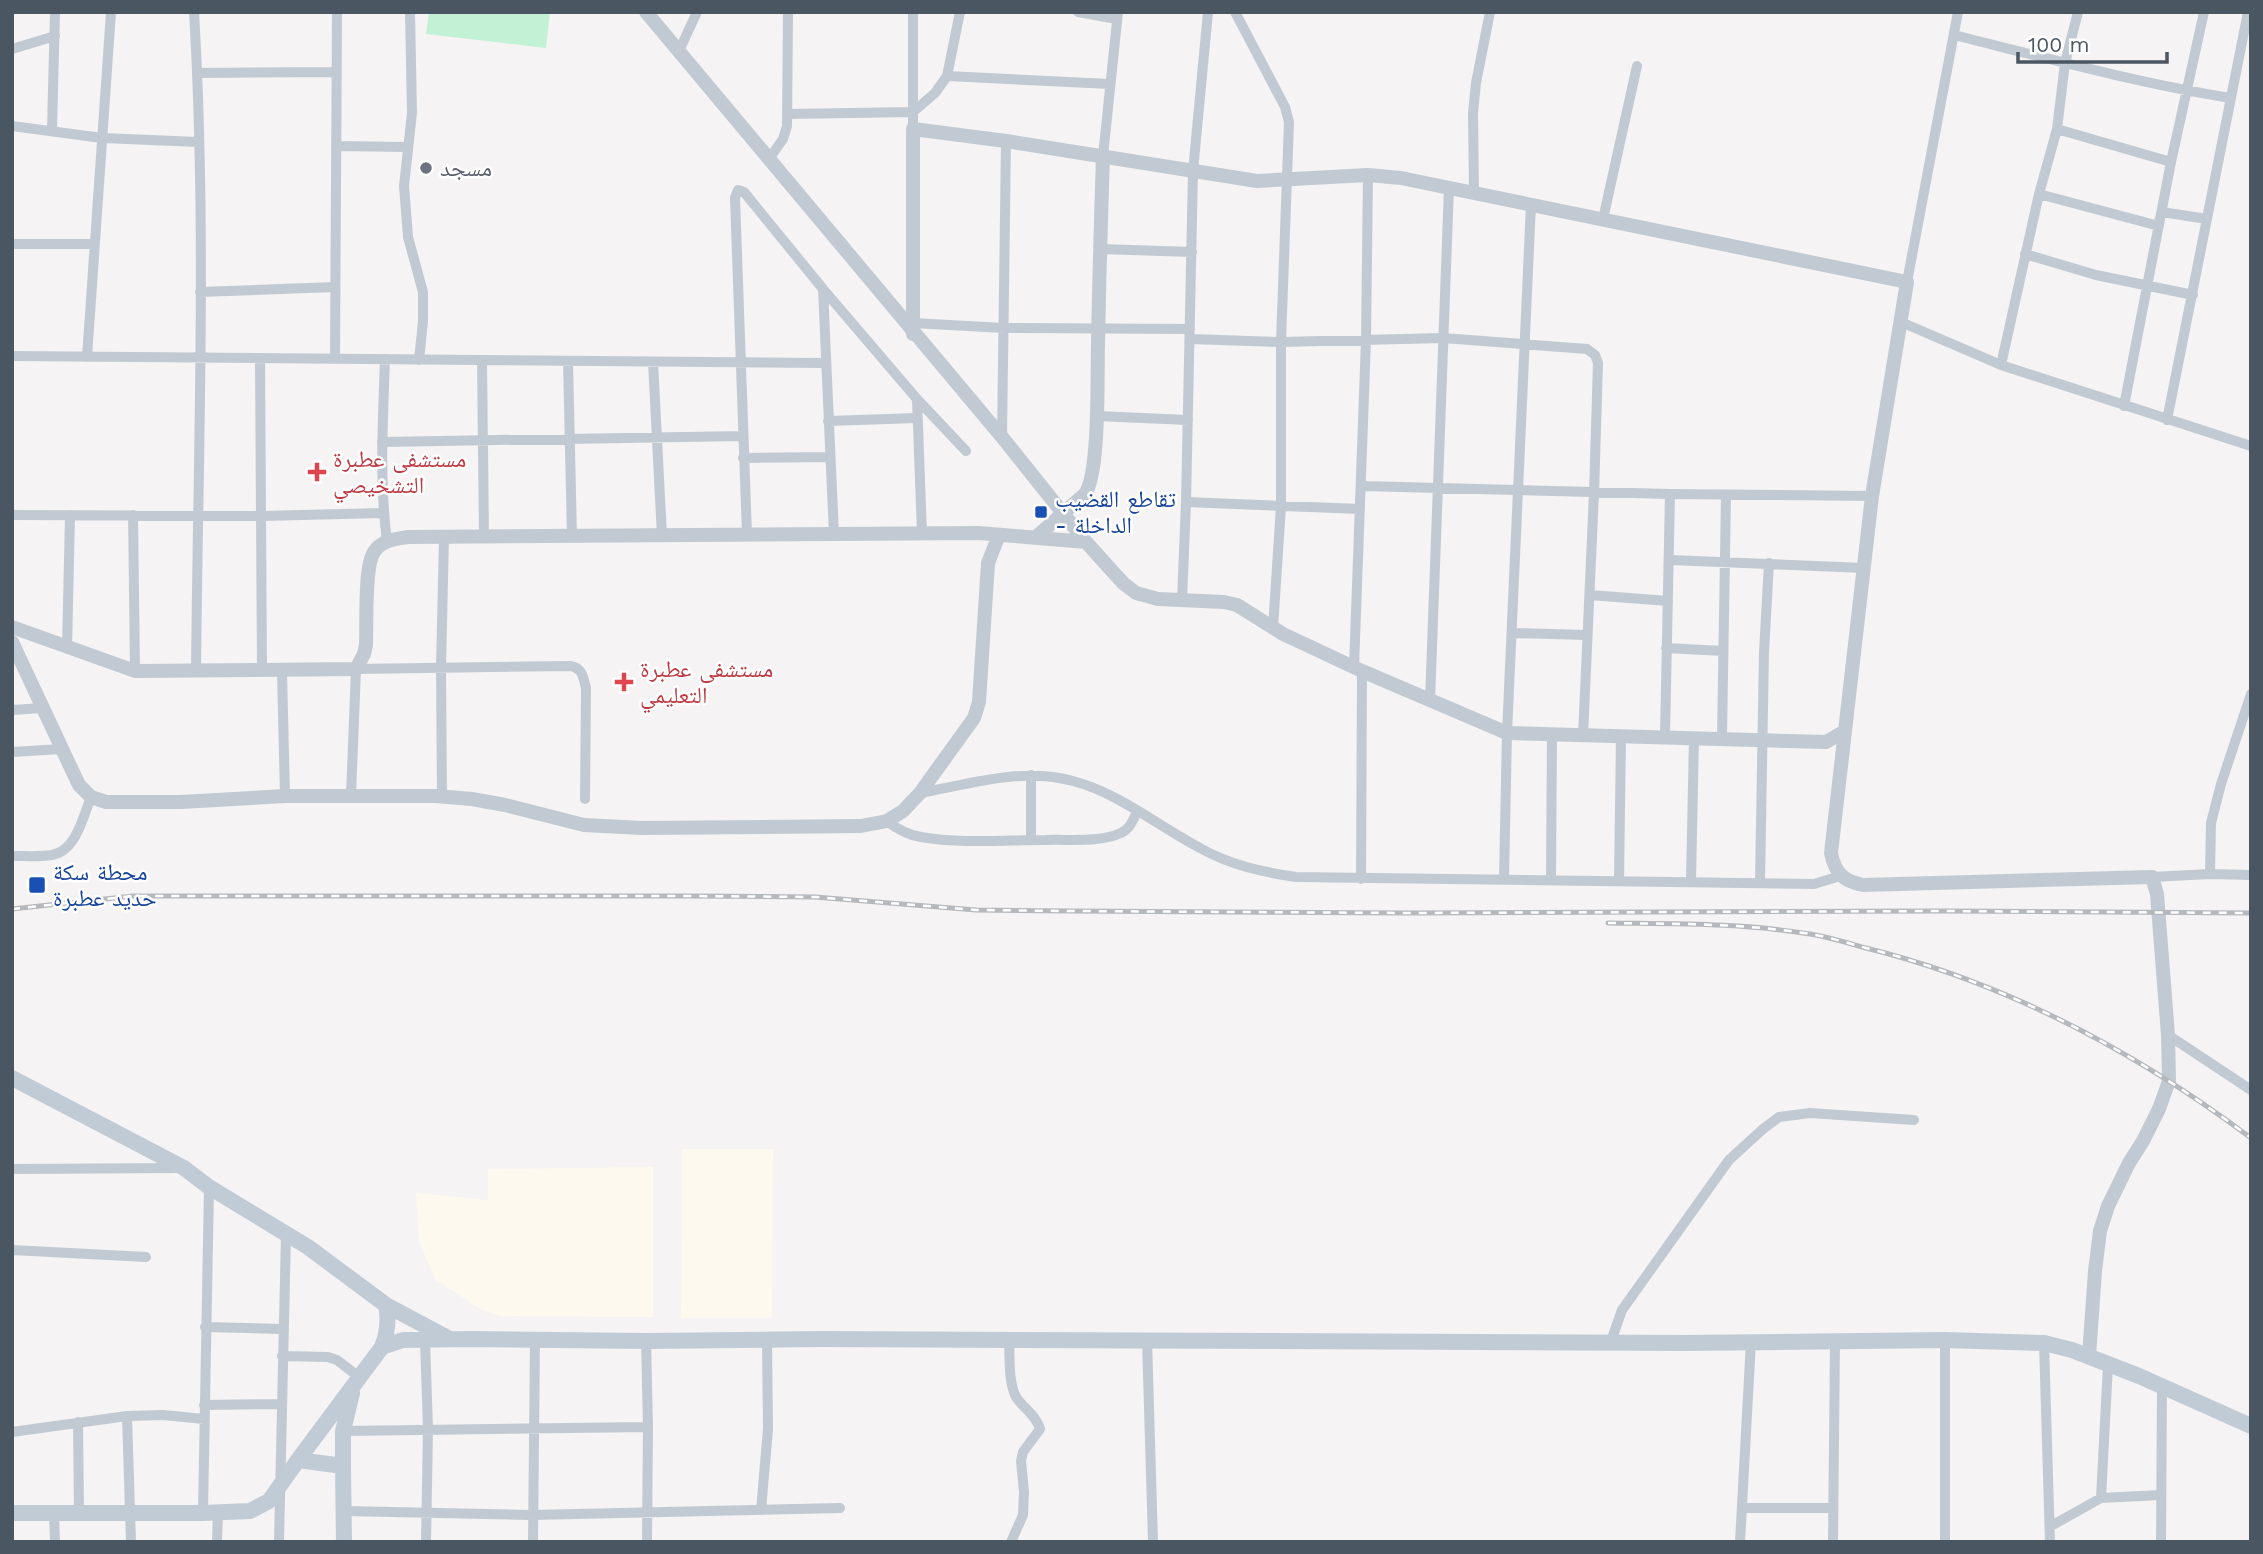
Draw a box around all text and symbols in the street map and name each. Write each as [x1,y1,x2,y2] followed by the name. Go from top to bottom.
[2018,21,2167,65] scale bar
[2028,32,2090,57] text: 100 m
[440,155,492,182] place label: مسجد
[418,160,434,176] marker: مسجد
[333,446,466,504] place label: مستشفى عطبرة التشخيصي
[307,462,327,482] marker: مستشفى عطبرة التشخيصي
[1055,486,1176,539] place label: تقاطع القضيب - الداخلة
[1033,504,1049,520] marker: تقاطع القضيب - الداخلة
[640,656,773,714] place label: مستشفى عطبرة التعليمي
[614,672,634,692] marker: مستشفى عطبرة التعليمي
[53,859,157,912] place label: محطة سكة حديد عطبرة
[27,875,47,895] marker: محطة سكة حديد عطبرة

